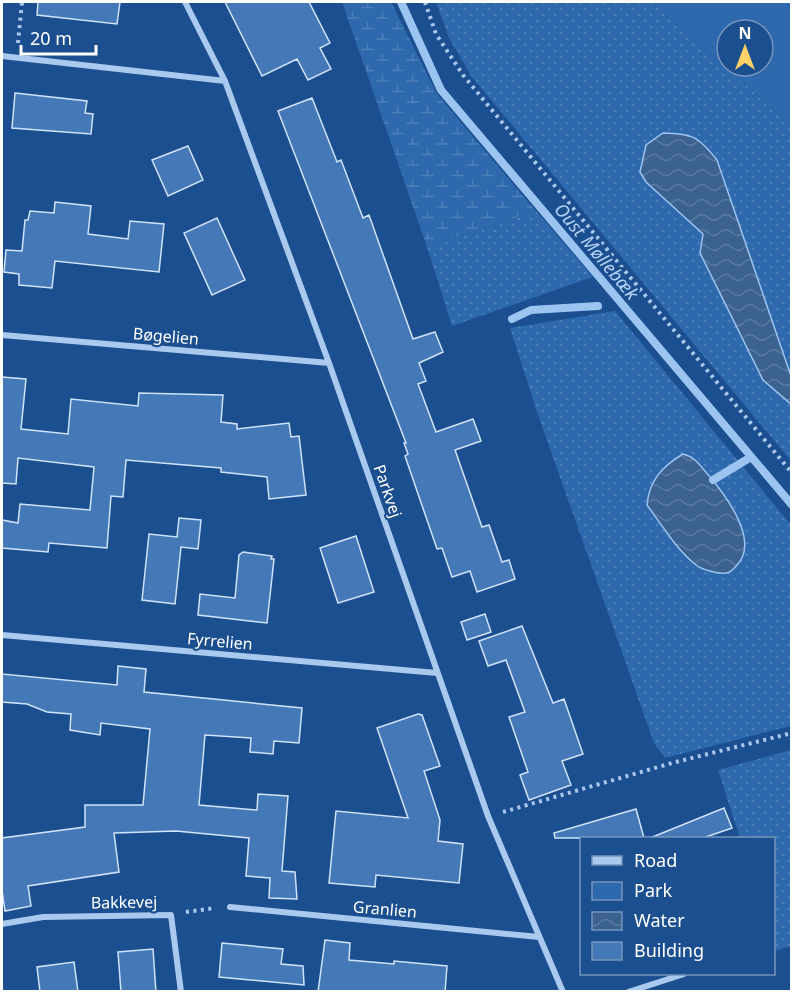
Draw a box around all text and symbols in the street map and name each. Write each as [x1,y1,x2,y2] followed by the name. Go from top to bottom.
[21,18,96,56] scale bar
[715,18,775,78] north arrow
[738,22,752,44] text: N
[30,26,72,50] text: 20 m
[549,198,645,305] water label: Oust Møllebæk
[132,322,200,350] street label: Bøgelien
[369,461,407,521] street label: Parkvej
[186,627,254,655] street label: Fyrrelien
[580,837,775,975] legend
[634,848,677,872] text: Road
[634,878,672,902] text: Park
[91,890,157,914] street label: Bakkevej
[352,895,418,923] street label: Granlien
[634,908,685,932] text: Water
[634,938,704,962] text: Building

